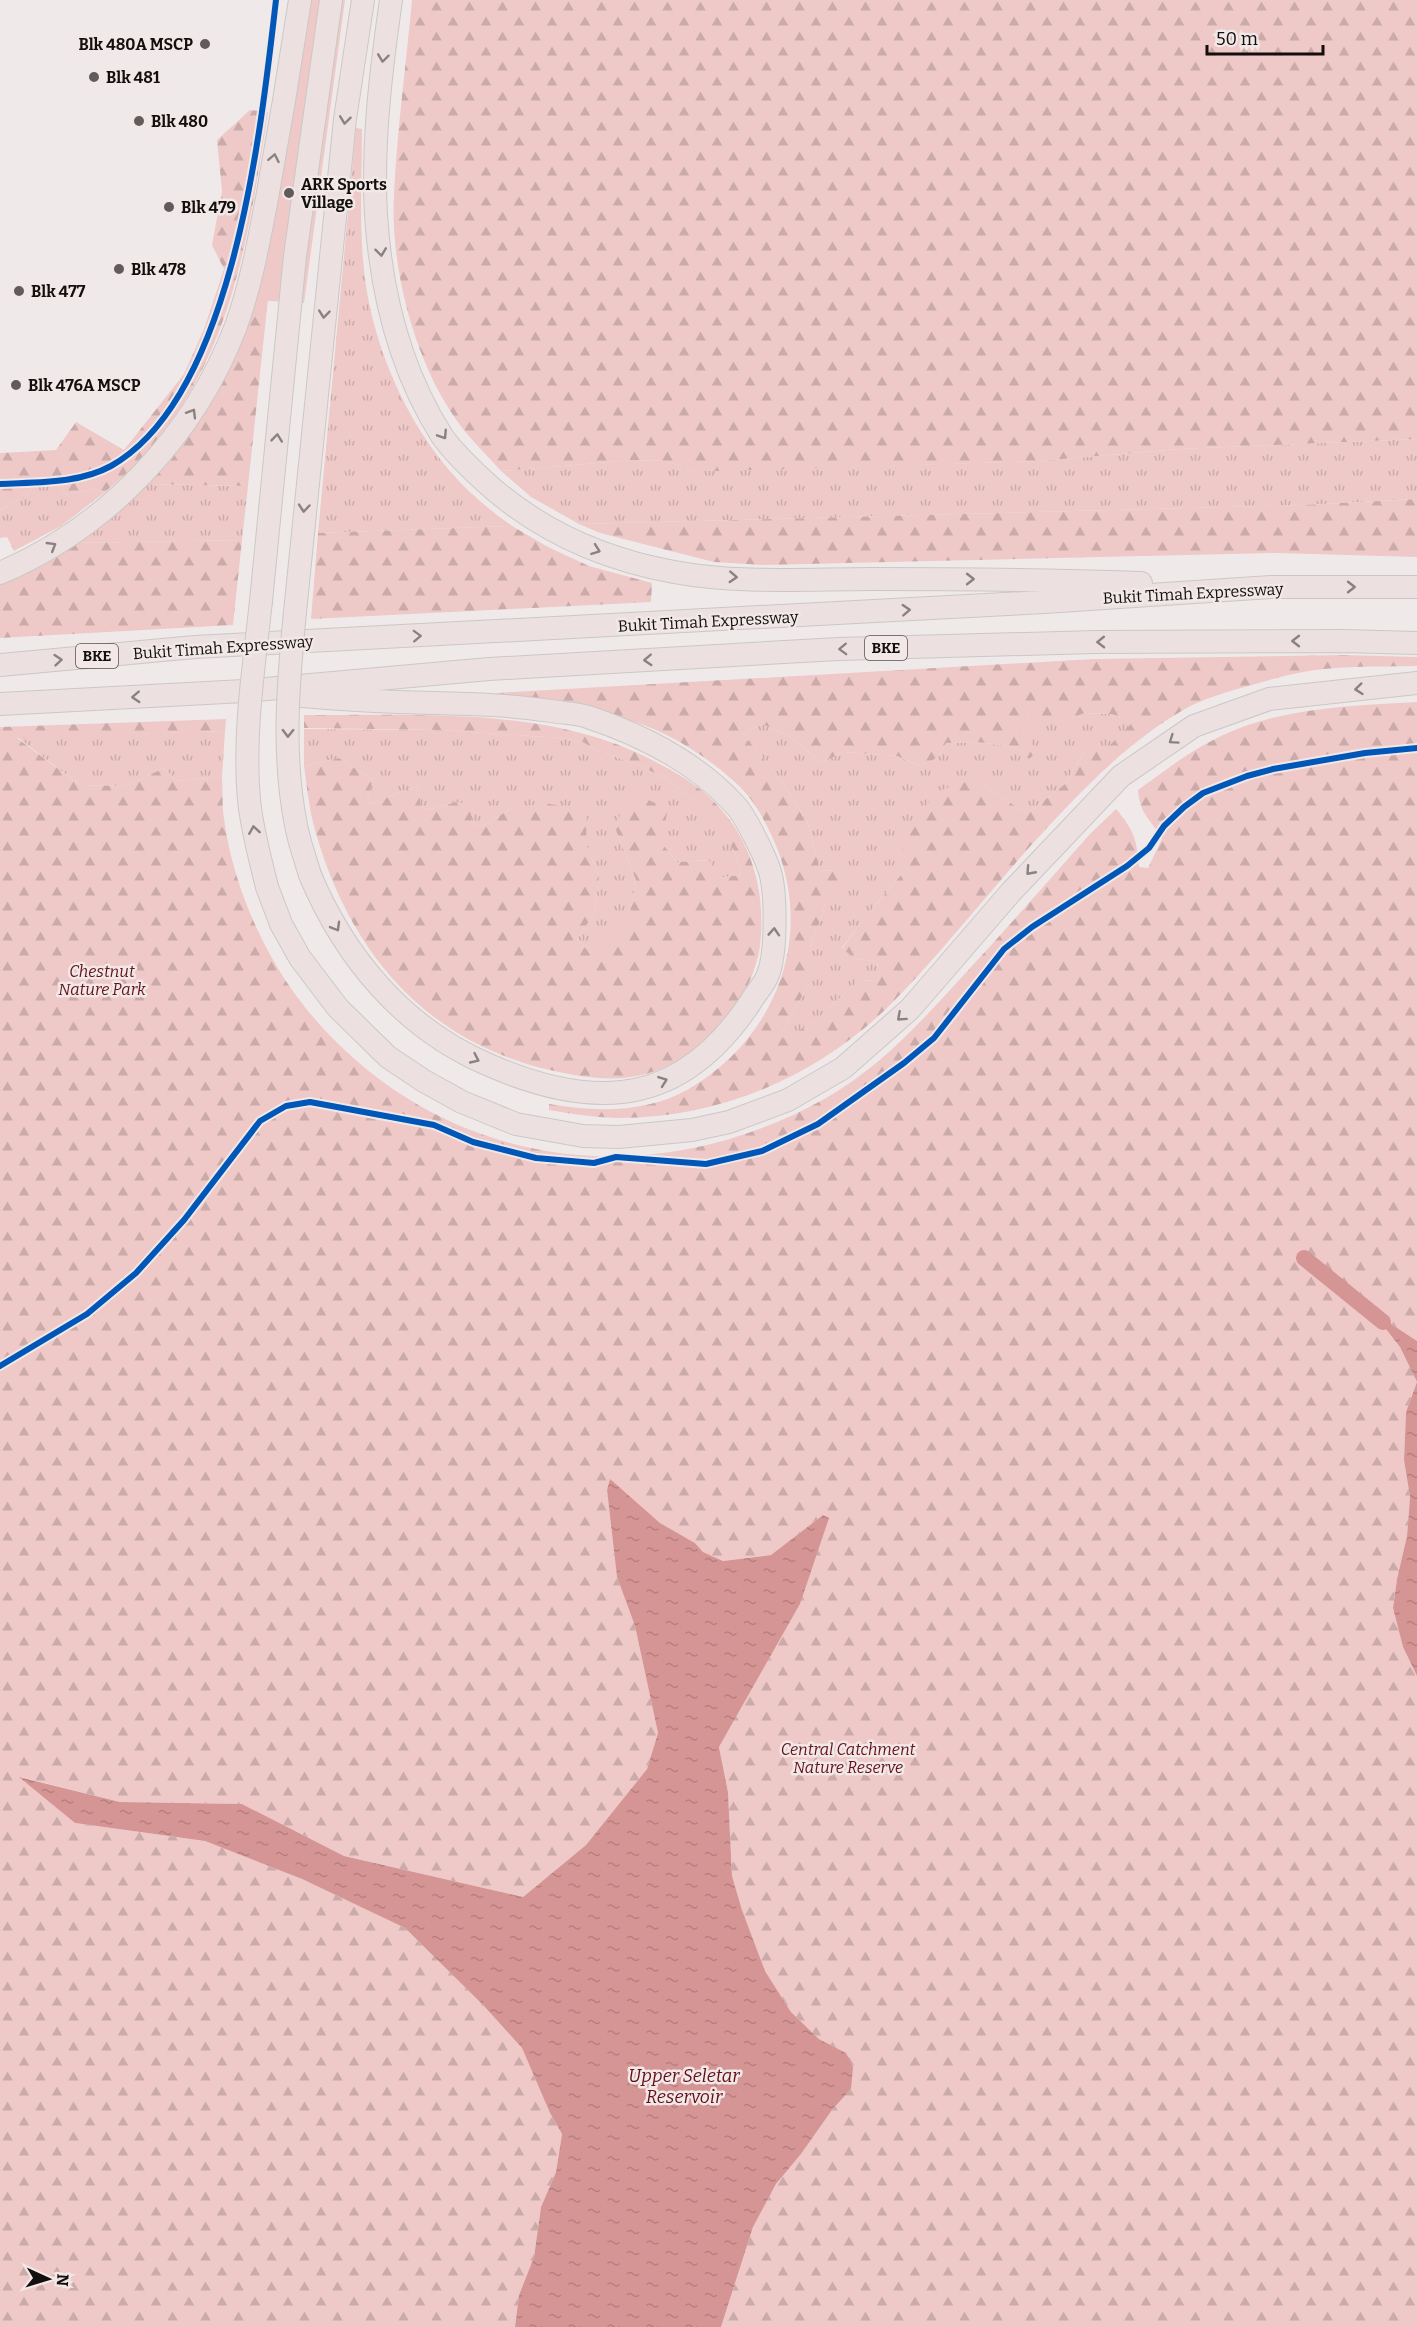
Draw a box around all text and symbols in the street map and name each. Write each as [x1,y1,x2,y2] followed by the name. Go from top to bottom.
[1207,18,1322,56] scale bar
[1216,28,1258,50] text: 50 m
[78,35,193,54] place label: Blk 480A MSCP
[198,37,212,51] marker: Blk 480A MSCP
[377,53,389,63] one-way arrow
[106,68,160,87] place label: Blk 481
[87,70,101,84] marker: Blk 481
[151,112,208,131] place label: Blk 480
[132,114,146,128] marker: Blk 480
[340,116,352,125] one-way arrow
[267,153,280,163] one-way arrow
[301,175,387,212] place label: ARK Sports Village
[282,186,296,200] marker: ARK Sports Village
[181,198,236,217] place label: Blk 479
[162,200,176,214] marker: Blk 479
[374,248,387,257] one-way arrow
[131,260,186,279] place label: Blk 478
[112,262,126,276] marker: Blk 478
[31,282,86,301] place label: Blk 477
[12,284,26,298] marker: Blk 477
[318,310,331,319] one-way arrow
[28,376,141,395] place label: Blk 476A MSCP
[9,378,23,392] marker: Blk 476A MSCP
[184,409,196,419] one-way arrow
[435,429,446,440] one-way arrow
[270,434,283,443] one-way arrow
[298,504,311,513] one-way arrow
[46,542,56,553] one-way arrow
[590,543,601,556] one-way arrow
[729,571,738,584] one-way arrow
[966,573,975,585] one-way arrow
[1102,579,1284,608] street label: Bukit Timah Expressway
[1346,581,1355,593] one-way arrow
[901,603,910,616] one-way arrow
[617,607,799,636] street label: Bukit Timah Expressway
[413,629,422,642] one-way arrow
[132,632,314,663] street label: Bukit Timah Expressway
[1291,635,1300,647] one-way arrow
[865,636,907,660] road number: BKE
[1096,636,1105,648] one-way arrow
[838,643,847,656] one-way arrow
[76,644,118,668] road number: BKE
[643,653,652,666] one-way arrow
[54,654,63,667] one-way arrow
[1354,682,1363,695] one-way arrow
[132,690,141,703] one-way arrow
[282,729,294,738] one-way arrow
[1169,733,1180,744] one-way arrow
[248,825,260,834] one-way arrow
[1026,864,1037,875] one-way arrow
[329,921,340,931] one-way arrow
[768,928,781,937] one-way arrow
[58,962,146,999] park label: Chestnut Nature Park
[897,1010,908,1021] one-way arrow
[469,1051,480,1063] one-way arrow
[657,1075,668,1088] one-way arrow
[781,1740,916,1777] park label: Central Catchment Nature Reserve
[628,2065,740,2108] water label: Upper Seletar Reservoir
[18,2249,78,2309] north arrow
[53,2273,72,2287] text: N

